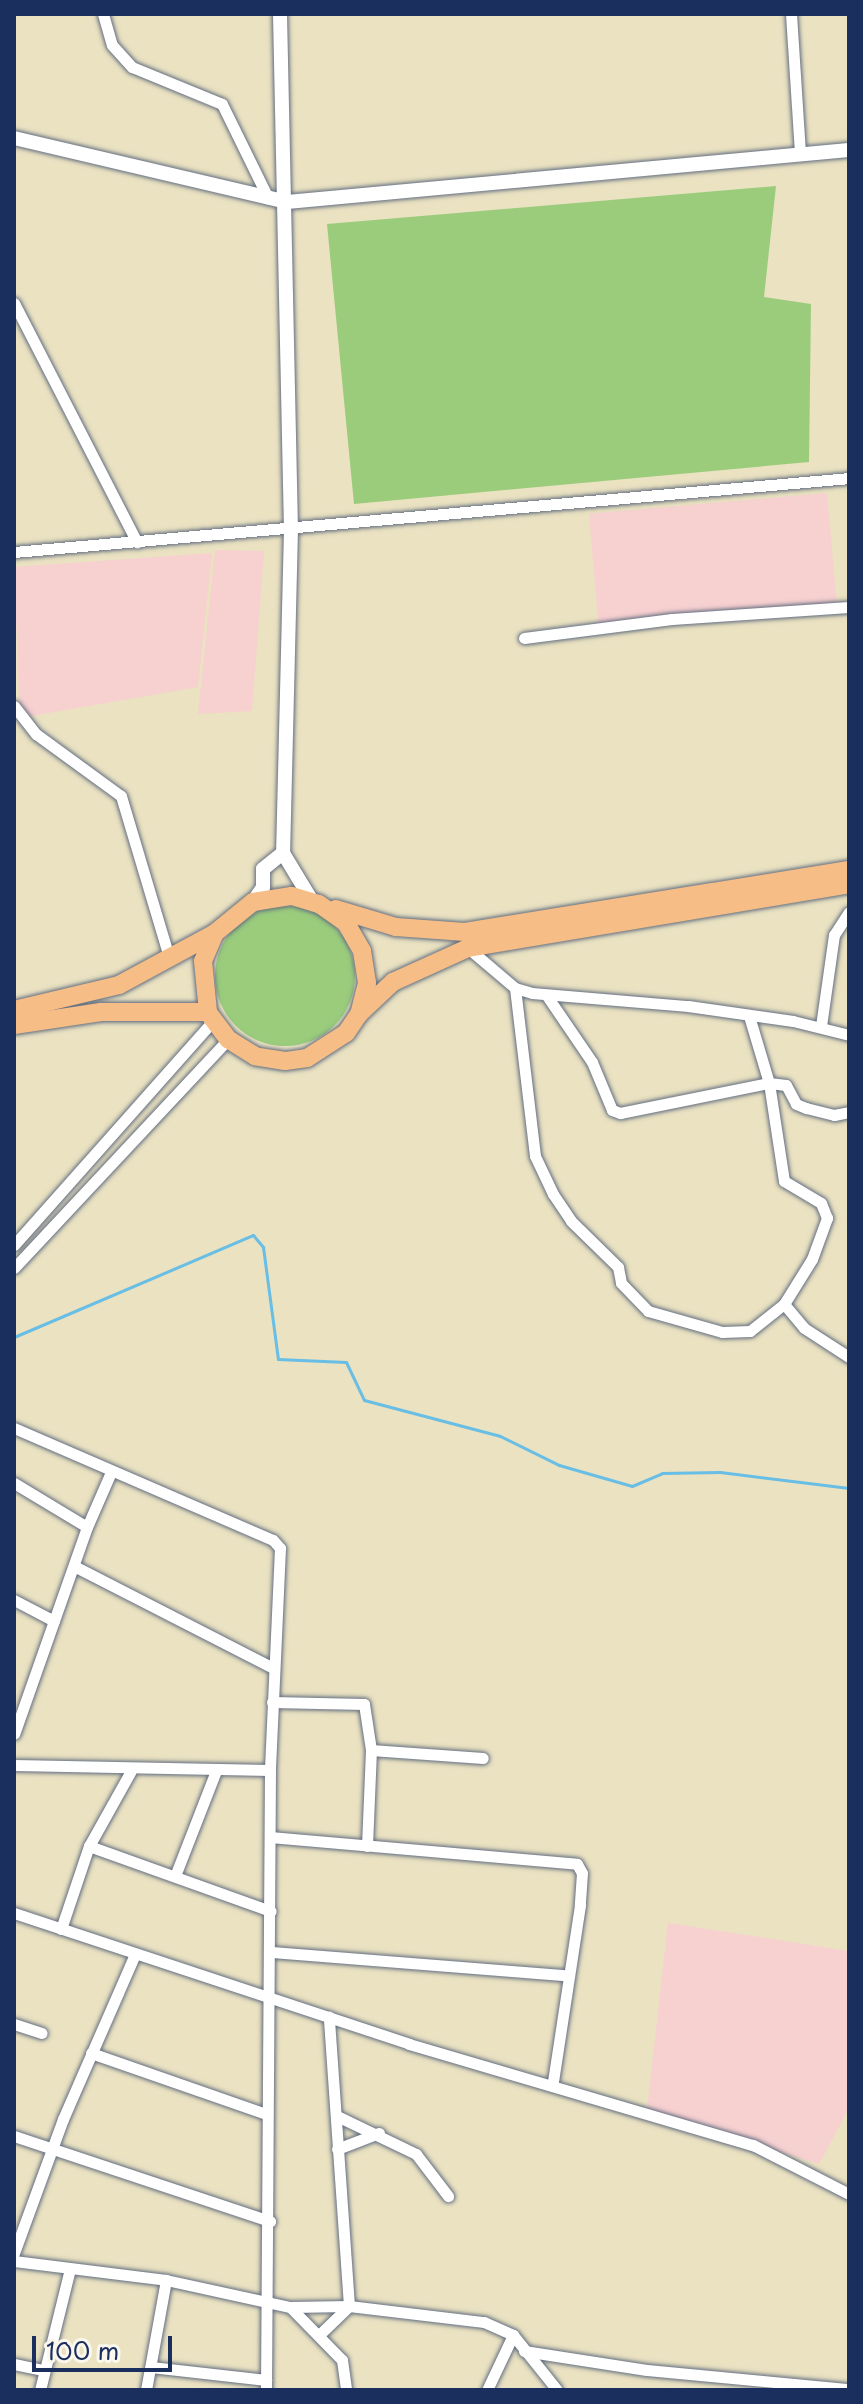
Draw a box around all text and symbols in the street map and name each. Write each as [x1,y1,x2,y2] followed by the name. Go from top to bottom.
[36,2320,176,2370] scale bar
[46,2332,119,2368] text: 100 m

